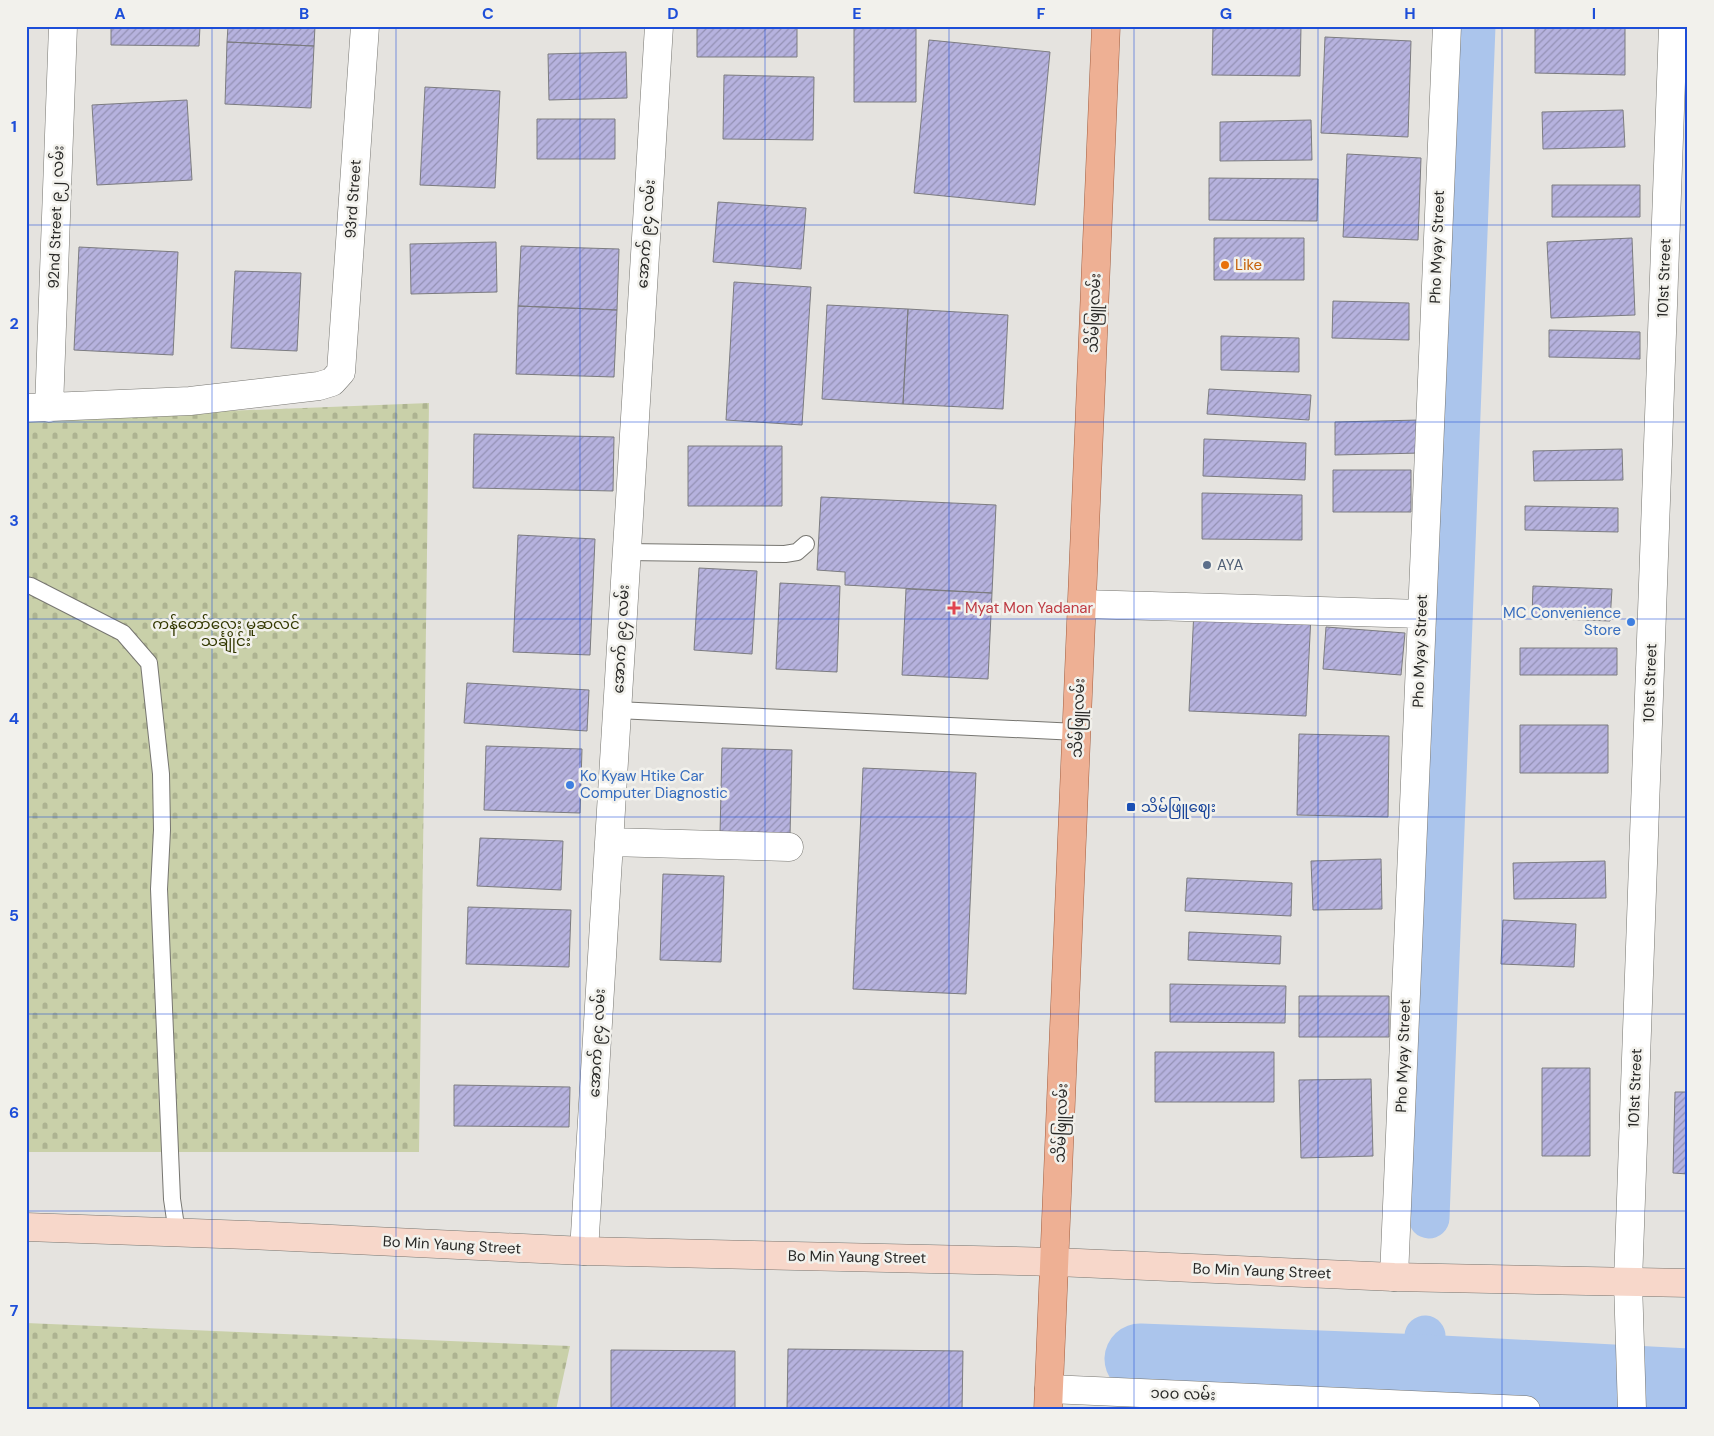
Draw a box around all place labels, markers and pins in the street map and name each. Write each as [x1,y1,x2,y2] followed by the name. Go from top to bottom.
[1235,255,1262,275] place label: Like
[1219,259,1231,271] marker: Like
[1217,555,1243,575] place label: AYA
[1201,559,1213,571] marker: AYA
[965,598,1094,618] place label: Myat Mon Yadanar
[947,601,961,615] marker: Myat Mon Yadanar
[1503,603,1621,640] place label: MC Convenience Store
[1625,616,1637,628] marker: MC Convenience Store
[580,766,728,803] place label: Ko Kyaw Htike Car Computer Diagnostic
[564,779,576,791] marker: Ko Kyaw Htike Car Computer Diagnostic
[1141,797,1216,819] place label: သိမ်ဖြူဈေး
[1125,801,1137,813] marker: သိမ်ဖြူဈေး

